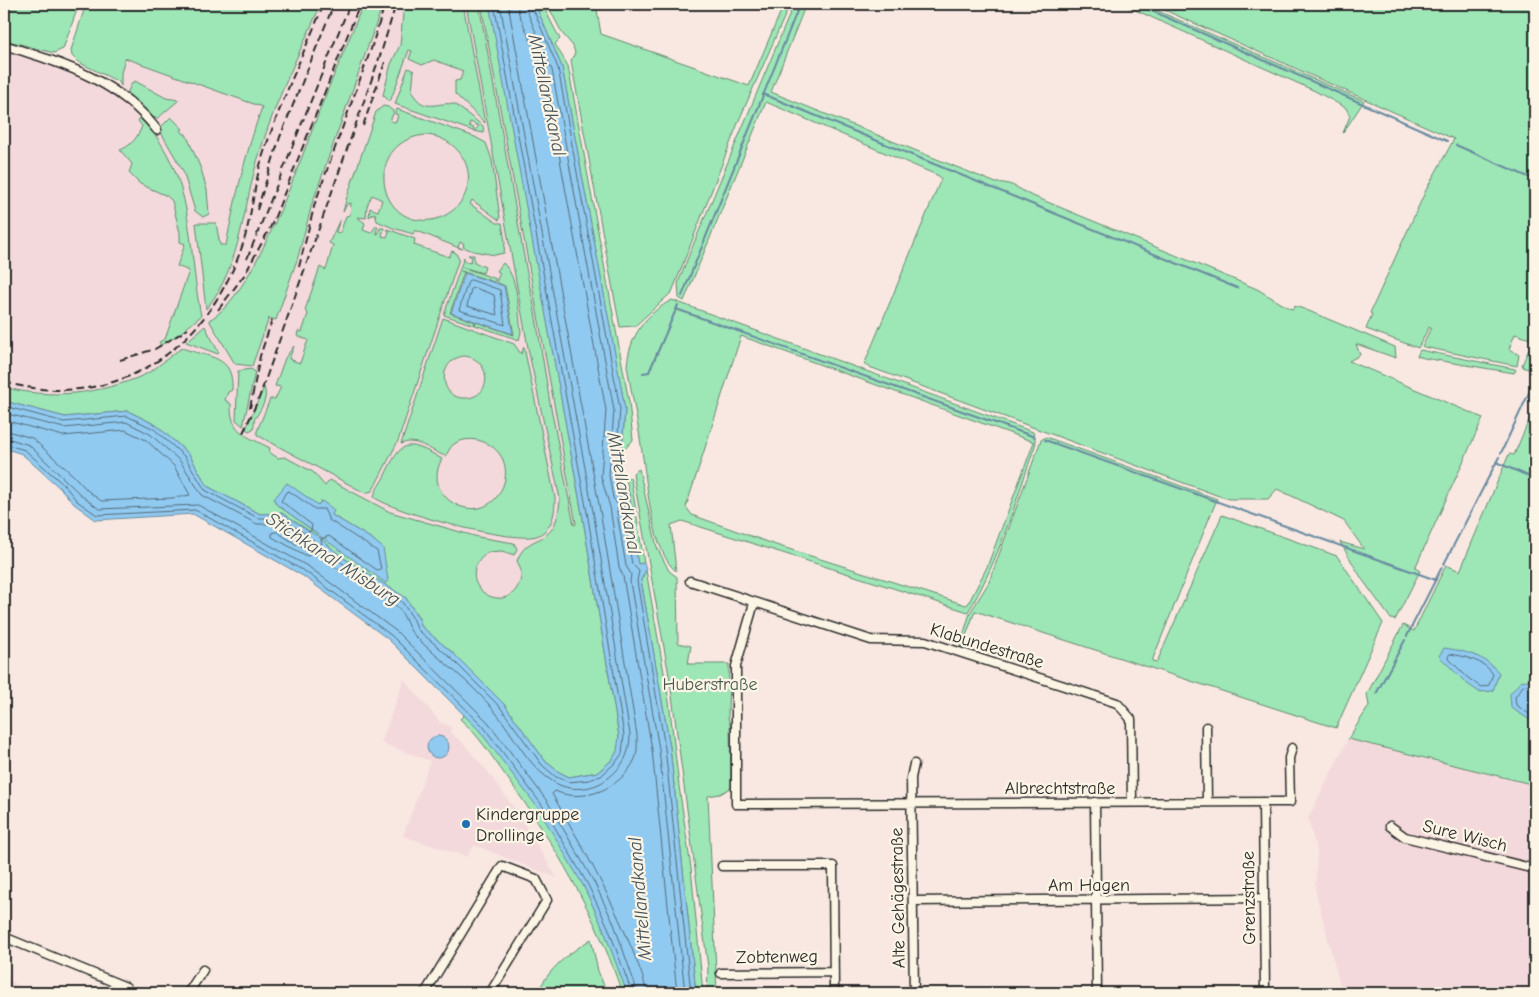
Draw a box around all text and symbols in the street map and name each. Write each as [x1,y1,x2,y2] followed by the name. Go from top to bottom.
[523,31,571,159] water label: Mittellandkanal
[602,429,646,557] water label: Mittellandkanal
[262,508,404,611] water label: Stichkanal Misburg
[928,619,1046,673] street label: Klabundestraße
[662,674,758,695] park label: Huberstraße
[1005,778,1115,799] street label: Albrechtstraße
[476,804,579,846] place label: Kindergruppe Drollinge
[1421,815,1509,857] street label: Sure Wisch
[460,818,472,830] marker: Kindergruppe Drollinge
[886,827,910,969] street label: Alte Gehägestraße
[624,836,656,963] water label: Mittellandkanal
[1238,851,1260,945] street label: Grenzstraße
[1048,875,1130,896] street label: Am Hagen
[736,946,818,968] street label: Zobtenweg

